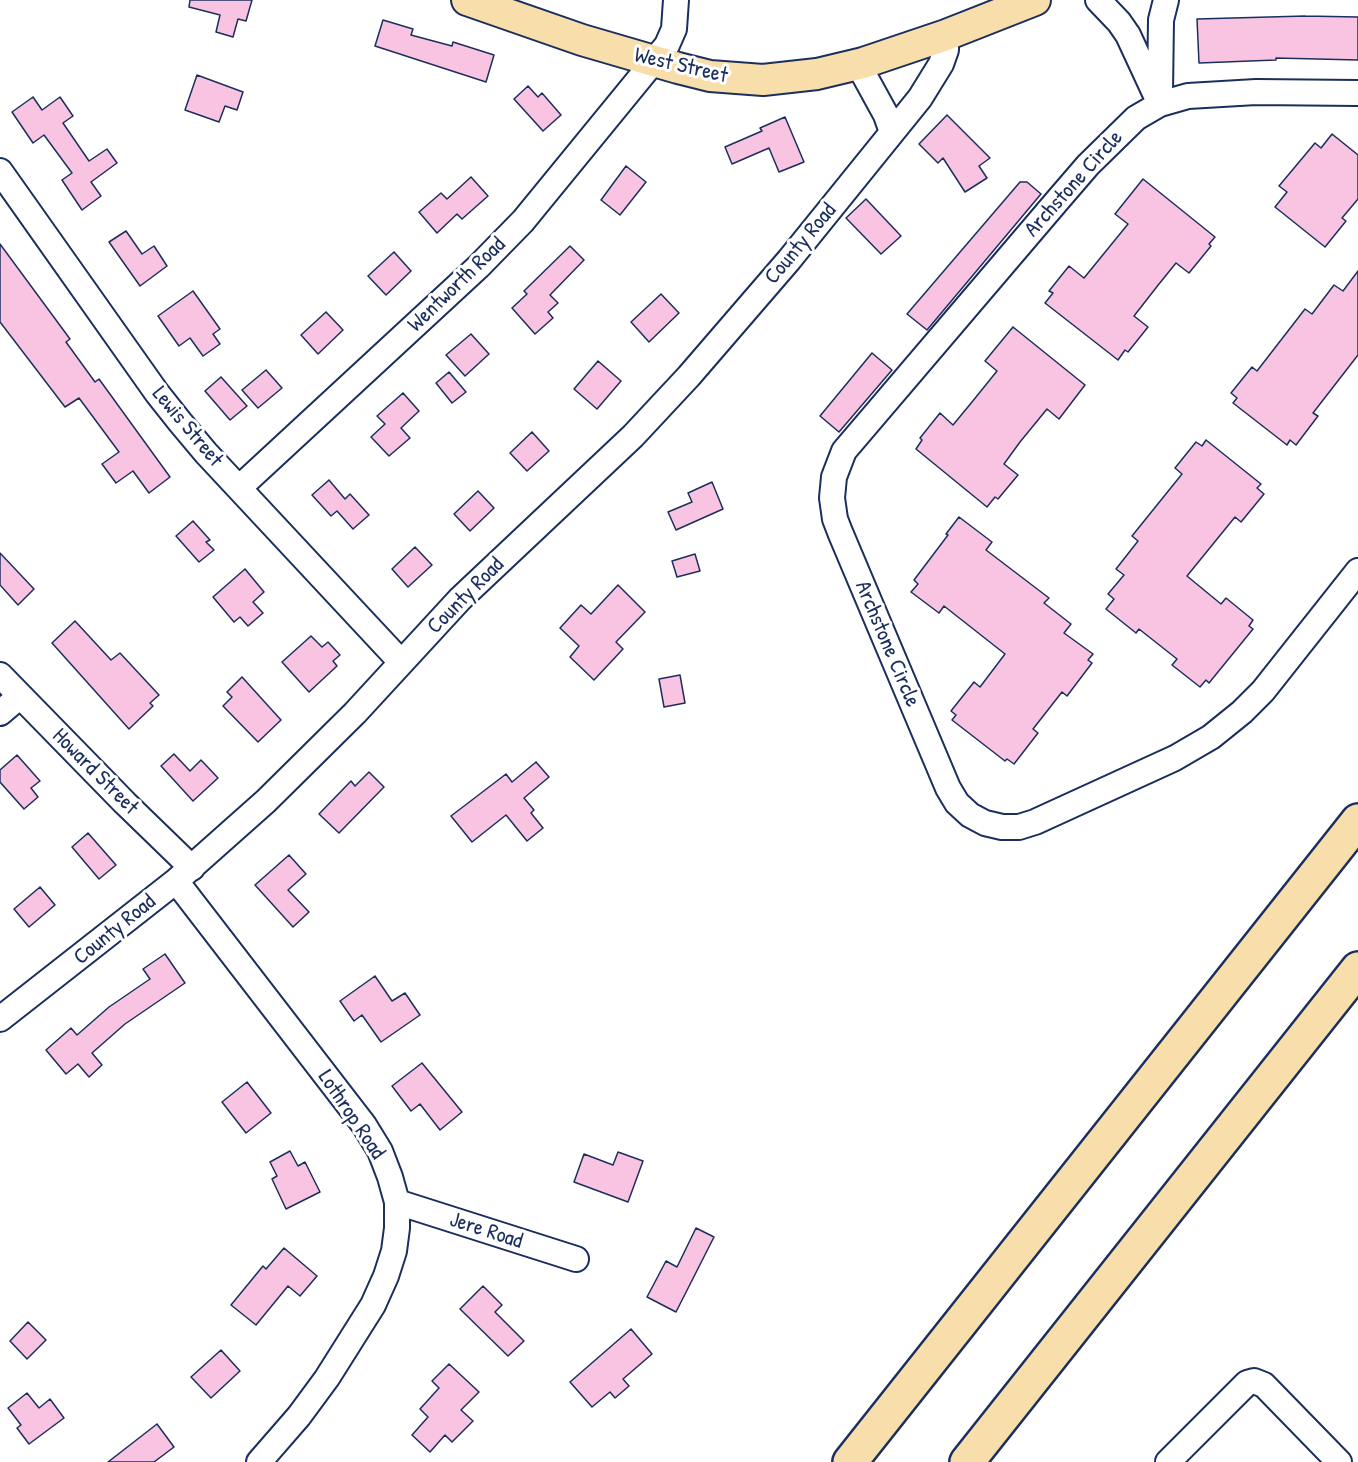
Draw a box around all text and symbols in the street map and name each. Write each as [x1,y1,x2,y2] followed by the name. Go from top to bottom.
[632,42,730,90] street label: West Street
[1019,125,1129,243] street label: Archstone Circle
[760,198,842,290] street label: County Road
[403,232,511,338] street label: Wentworth Road
[146,381,228,473] street label: Lewis Street
[422,552,510,640] street label: County Road
[849,577,925,711] street label: Archstone Circle
[46,723,144,821] street label: Howard Street
[69,889,161,971] street label: County Road
[312,1065,390,1165] street label: Lothrop Road
[446,1207,526,1255] street label: Jere Road

